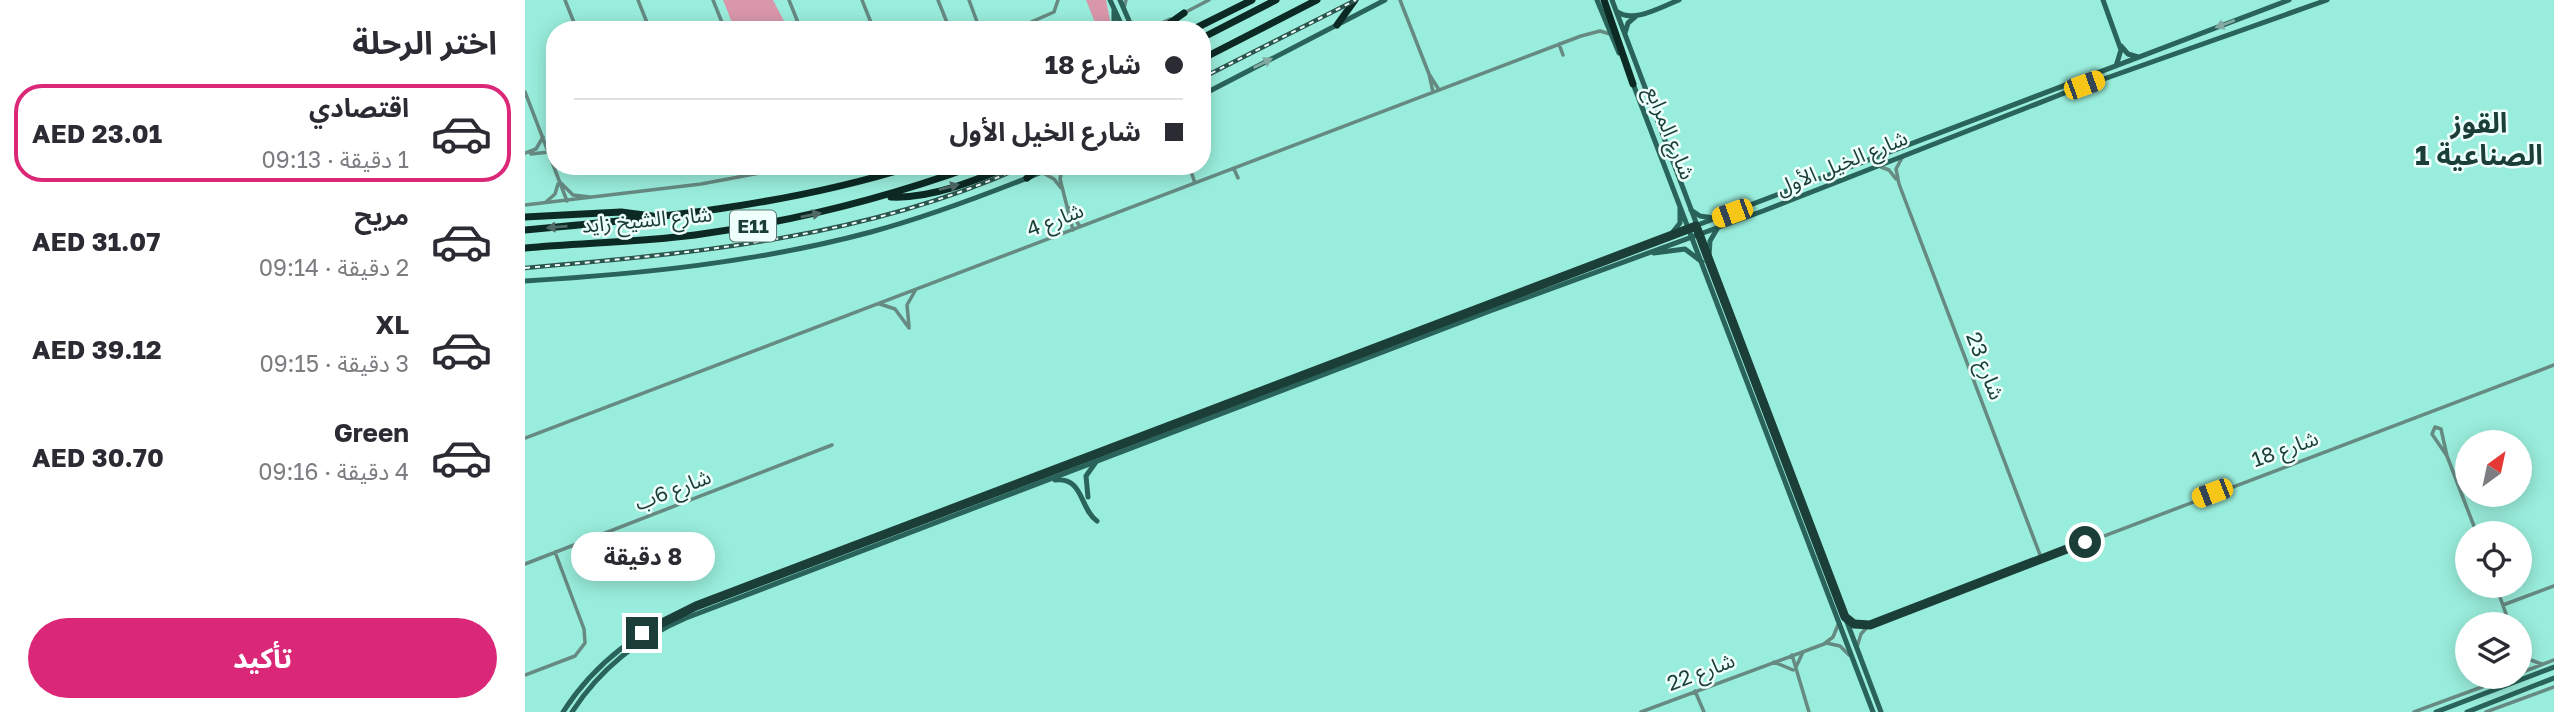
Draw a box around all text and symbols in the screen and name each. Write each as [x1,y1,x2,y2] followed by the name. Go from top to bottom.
[2215,19,2236,30] one-way arrow
[352,23,497,61] text: اختر الرحلة
[1045,49,1141,80] text: شارع 18
[1253,58,1273,69] one-way arrow
[2061,68,2108,102] car
[1638,82,1701,184] street label: شارع المرابع
[309,92,409,123] text: اقتصادي
[430,102,493,165] icon: car
[2415,106,2543,171] district label: القوز الصناعية 1
[950,116,1141,147] text: شارع الخيل الأول
[32,118,162,149] text: AED 23.01
[1772,124,1912,203] street label: شارع الخيل الأول
[262,145,409,173] text: 1 دقيقة · 09:13
[939,181,961,192] one-way arrow
[1022,196,1088,245] street label: شارع 4
[1709,196,1756,230] car
[354,200,409,231] text: مريح
[581,200,713,241] street label: شارع الشيخ زايد
[800,209,822,220] one-way arrow
[430,210,493,273] icon: car
[730,210,776,242] road number: E11
[546,222,568,233] one-way arrow
[32,226,160,257] text: AED 31.07
[259,253,409,281] text: 2 دقيقة · 09:14
[375,309,409,340] text: XL
[430,318,493,381] icon: car
[1958,328,2011,404] street label: شارع 23
[32,334,162,365] text: AED 39.12
[259,349,409,377] text: 3 دقيقة · 09:15
[334,417,409,448] text: Green
[2248,424,2323,475] street label: شارع 18
[430,426,493,489] icon: car
[2455,430,2532,508] north arrow
[2455,430,2532,689] map controls
[32,442,164,473] text: AED 30.70
[258,457,409,485] text: 4 دقيقة · 09:16
[631,463,716,518] street label: شارع 6ب
[2189,476,2236,510] car
[2455,521,2532,598] button: locate
[2069,526,2101,558] route start
[570,532,714,580] callout: 8 دقيقة
[604,542,682,570] text: 8 دقيقة
[2455,612,2532,689] button: layers
[626,617,658,649] route end
[28,618,497,698] button: تأكيد
[1663,646,1739,699] street label: شارع 22

